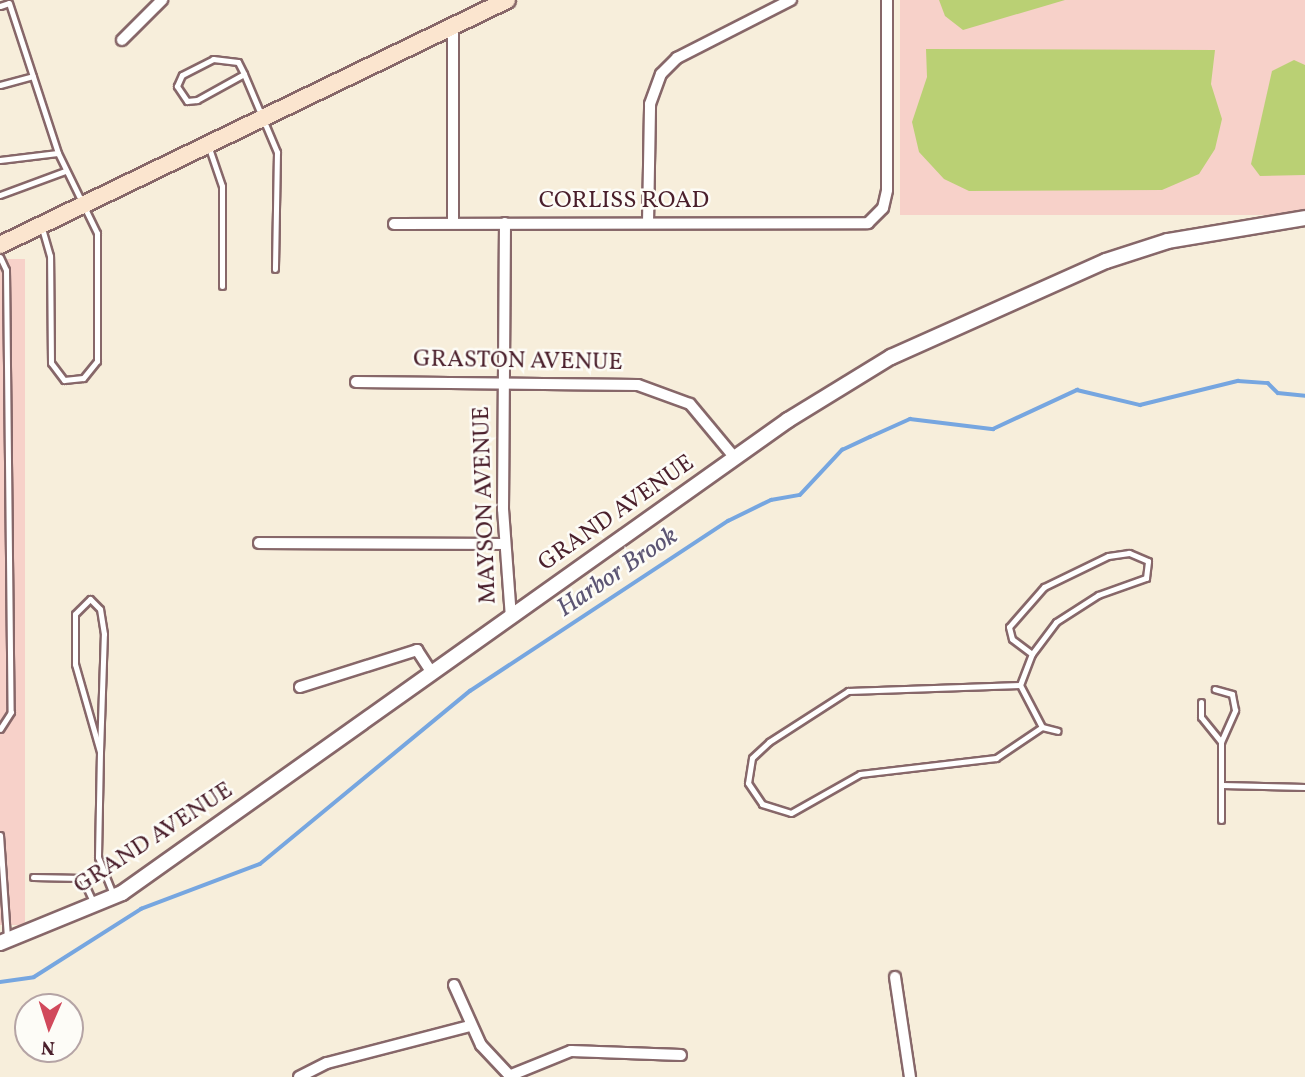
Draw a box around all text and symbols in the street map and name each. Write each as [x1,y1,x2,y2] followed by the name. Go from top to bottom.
[539,188,709,216] street label: CORLISS ROAD
[413,346,623,378] street label: GRASTON AVENUE
[468,406,504,604] street label: MAYSON AVENUE
[534,450,700,578] street label: GRAND AVENUE
[552,521,684,625] water label: Harbor Brook
[69,777,239,901] street label: GRAND AVENUE
[14,993,84,1063] north arrow
[40,1034,56,1060] text: N

